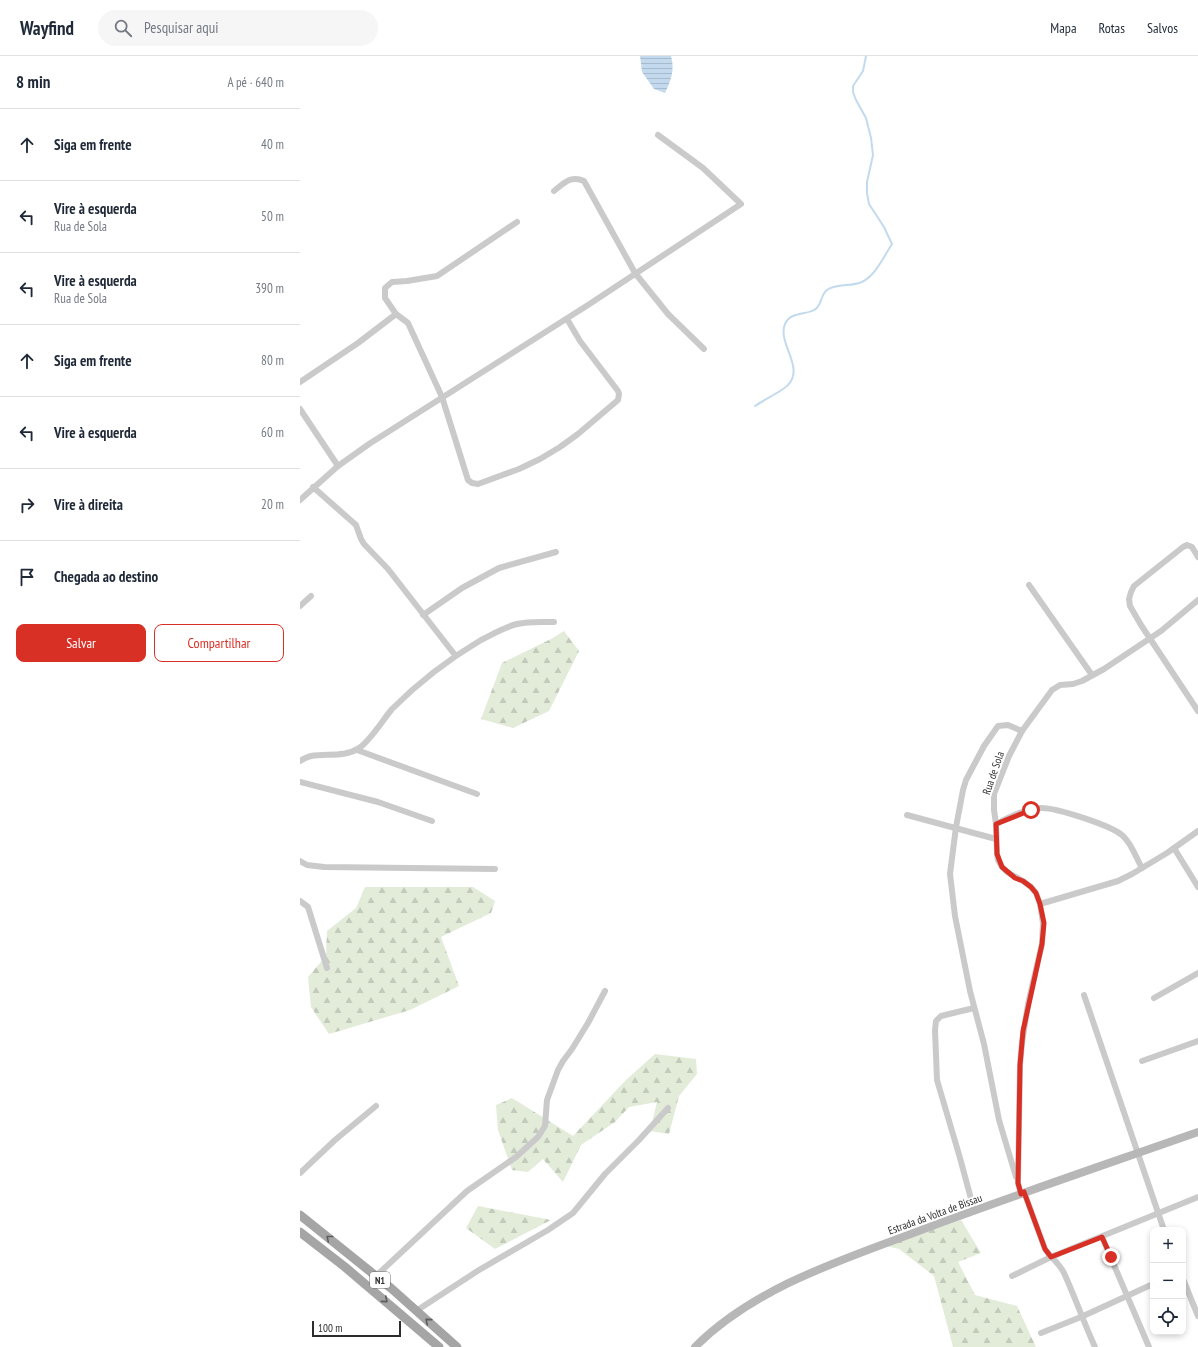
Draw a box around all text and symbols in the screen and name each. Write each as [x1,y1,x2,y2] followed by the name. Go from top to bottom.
[98,10,378,46] search box
[20,16,74,40] text: Wayfind
[112,17,134,39] icon: search
[144,18,218,37] text: Pesquisar aqui
[1050,19,1077,37] text: Mapa
[1099,19,1125,37] text: Rotas
[1147,19,1178,37] text: Salvos
[16,71,50,93] text: 8 min
[227,74,284,91] text: A pé · 640 m
[16,134,38,156] icon: ahead
[54,135,132,154] text: Siga em frente
[261,136,284,153] text: 40 m
[54,199,137,218] text: Vire à esquerda
[16,206,38,228] icon: left
[261,208,284,225] text: 50 m
[54,218,107,235] text: Rua de Sola
[54,271,137,290] text: Vire à esquerda
[16,278,38,300] icon: left
[255,280,284,297] text: 390 m
[54,290,107,307] text: Rua de Sola
[16,350,38,372] icon: ahead
[54,351,132,370] text: Siga em frente
[261,352,284,369] text: 80 m
[16,422,38,444] icon: left
[54,423,137,442] text: Vire à esquerda
[261,424,284,441] text: 60 m
[16,494,38,516] icon: right
[54,495,123,514] text: Vire à direita
[261,496,284,513] text: 20 m
[16,566,38,588] icon: arrive
[54,567,158,586] text: Chegada ao destino
[16,624,146,662] button: Salvar
[154,624,284,662] button: Compartilhar
[979,750,1007,796] street label: Rua de Sola
[1022,801,1040,819] route start
[886,1190,984,1238] street label: Estrada da Volta de Bissau
[1150,1227,1186,1335] map controls
[1150,1227,1186,1263] button: +
[326,1235,333,1242] one-way arrow
[1102,1248,1120,1266] route end
[1150,1263,1186,1299] button: −
[370,1272,390,1288] road number: N1
[380,1296,387,1303] one-way arrow
[1150,1299,1186,1335] button: locate
[312,1319,401,1338] scale bar
[426,1319,433,1326] one-way arrow
[318,1321,342,1335] text: 100 m

